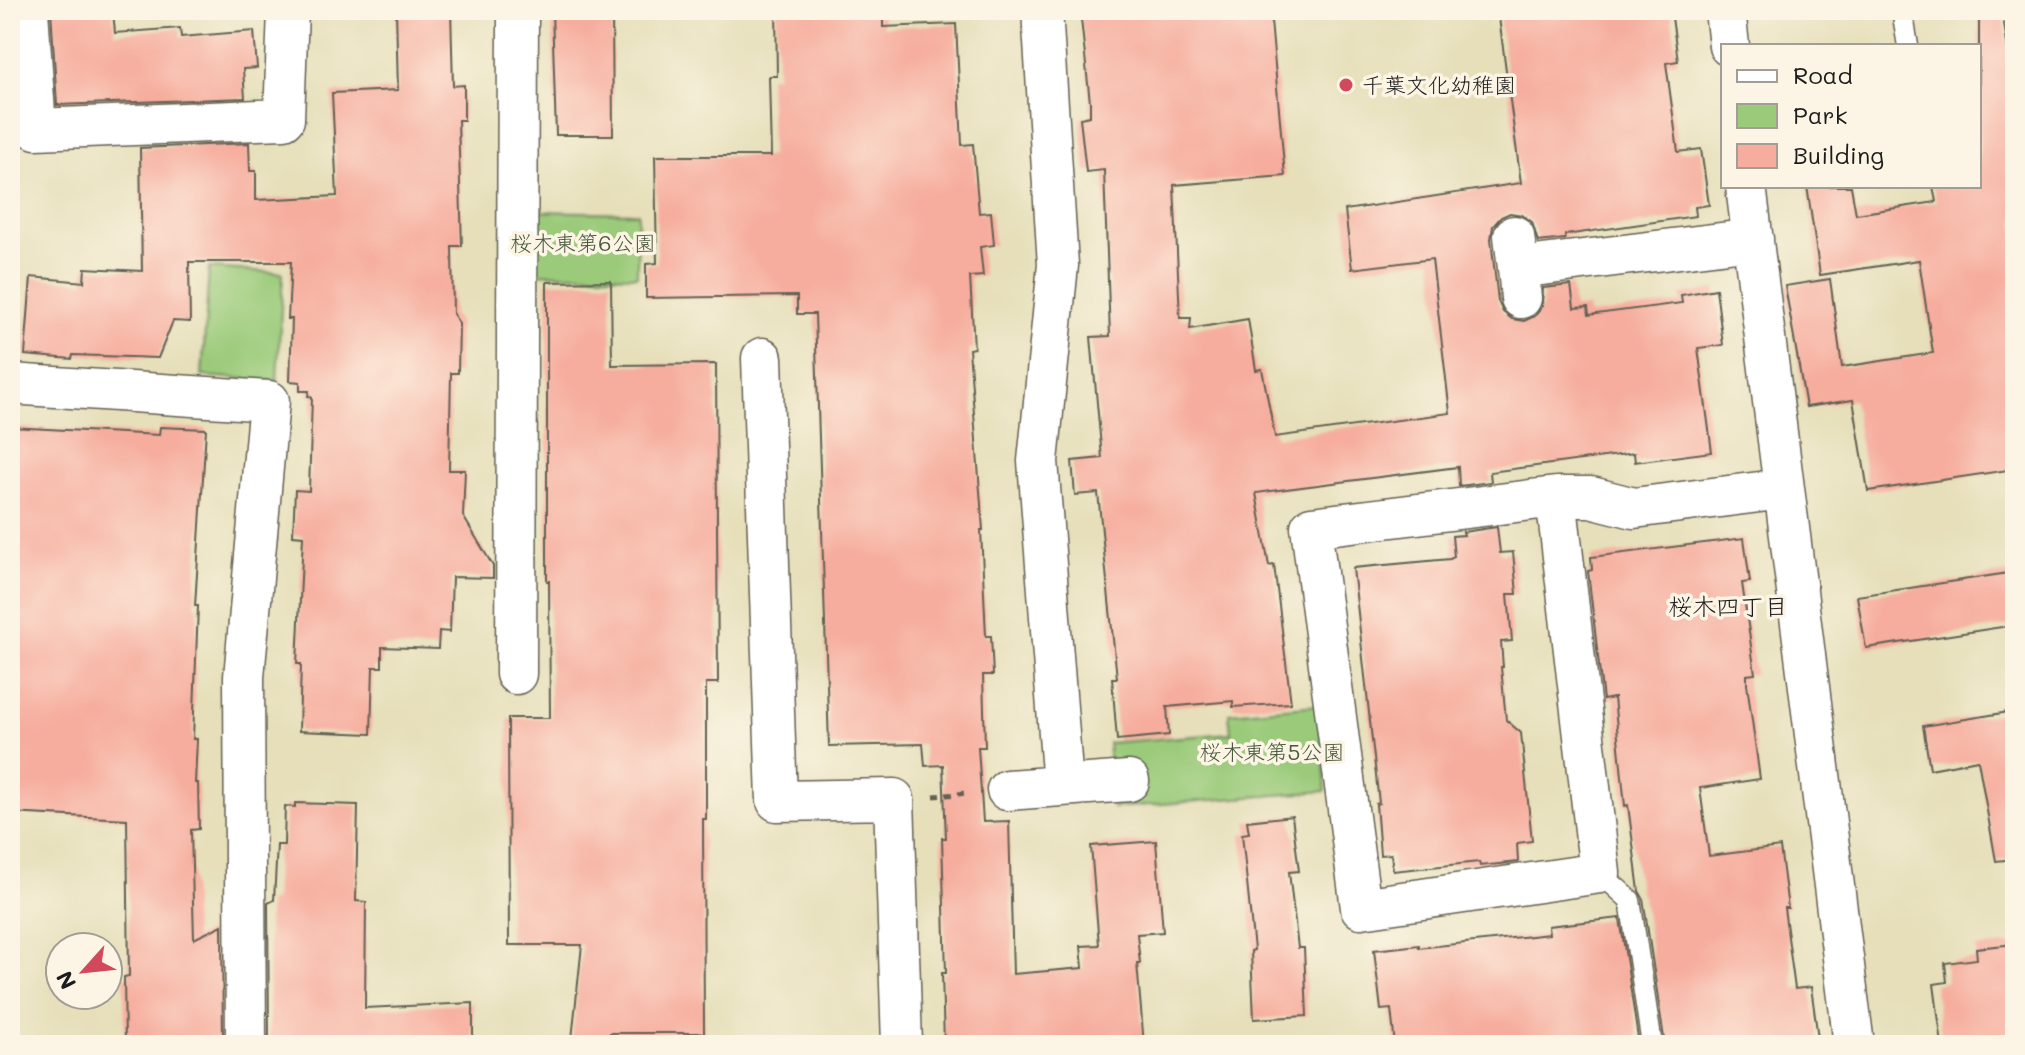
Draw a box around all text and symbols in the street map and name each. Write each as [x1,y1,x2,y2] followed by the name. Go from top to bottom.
[1721,44,1981,188] legend
[1793,59,1853,90] text: Road
[1362,70,1516,99] place label: 千葉文化幼稚園
[1337,76,1355,94] marker: 千葉文化幼稚園
[1793,99,1847,130] text: Park
[1793,139,1884,170] text: Building
[510,228,656,257] park label: 桜木東第6公園
[1668,590,1788,621] district label: 桜木四丁目
[1200,737,1344,766] park label: 桜木東第5公園
[44,931,124,1011] north arrow
[49,966,82,994] text: N

